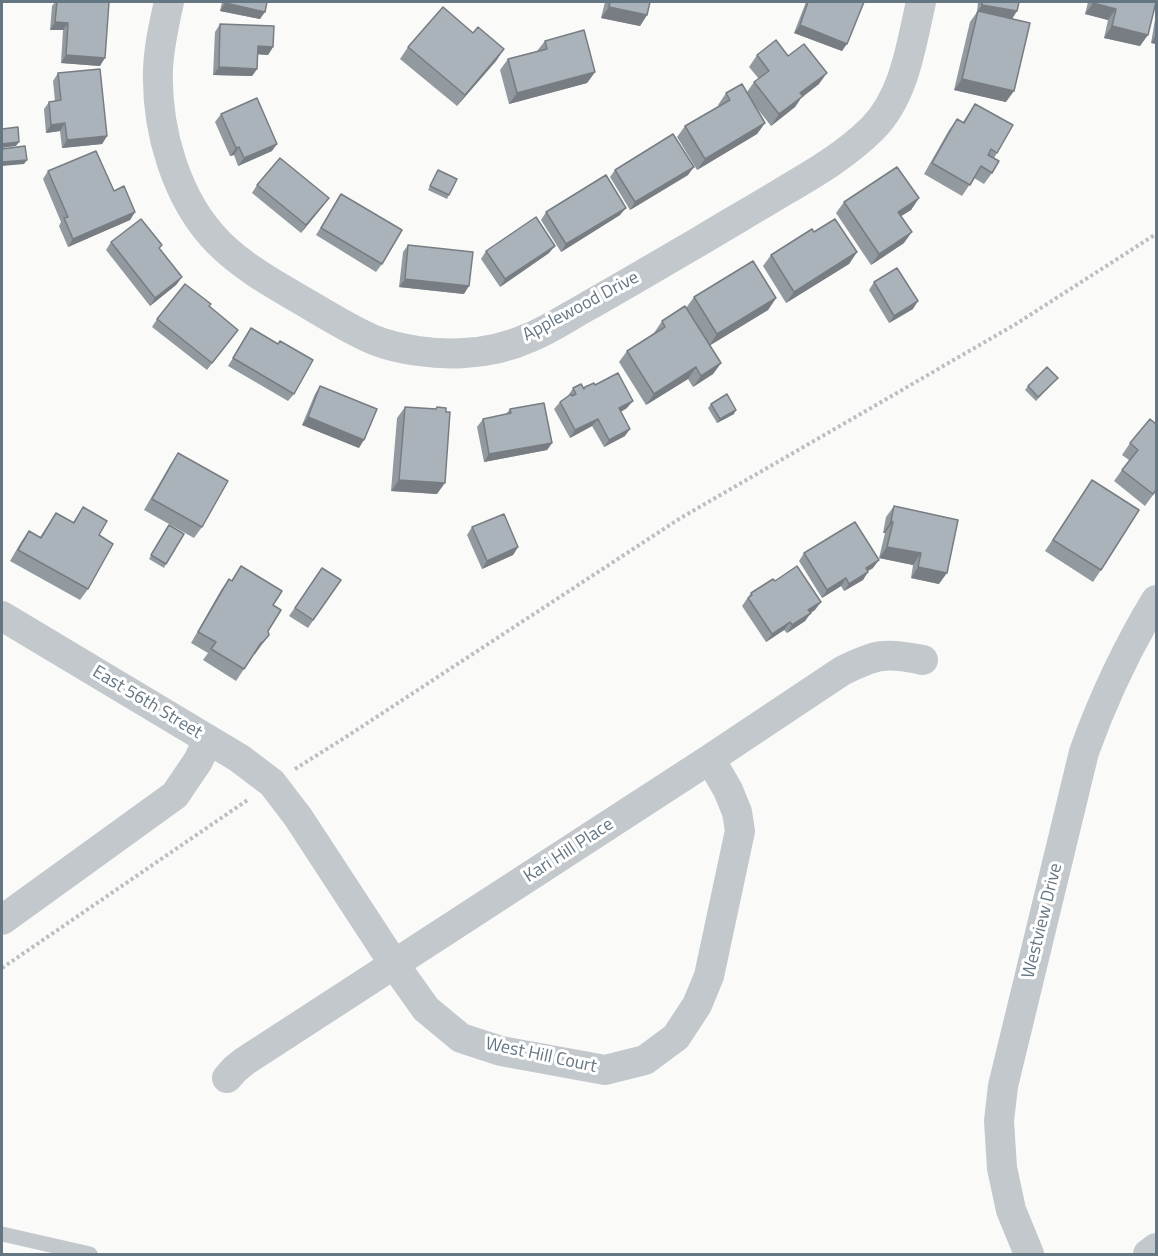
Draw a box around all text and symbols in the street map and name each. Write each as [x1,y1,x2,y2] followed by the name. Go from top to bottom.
[519,267,643,347] street label: Applewood Drive
[88,662,206,744] street label: East 56th Street
[520,814,618,888] street label: Kari Hill Place
[1018,861,1068,981] street label: Westview Drive
[484,1034,598,1078] street label: West Hill Court

